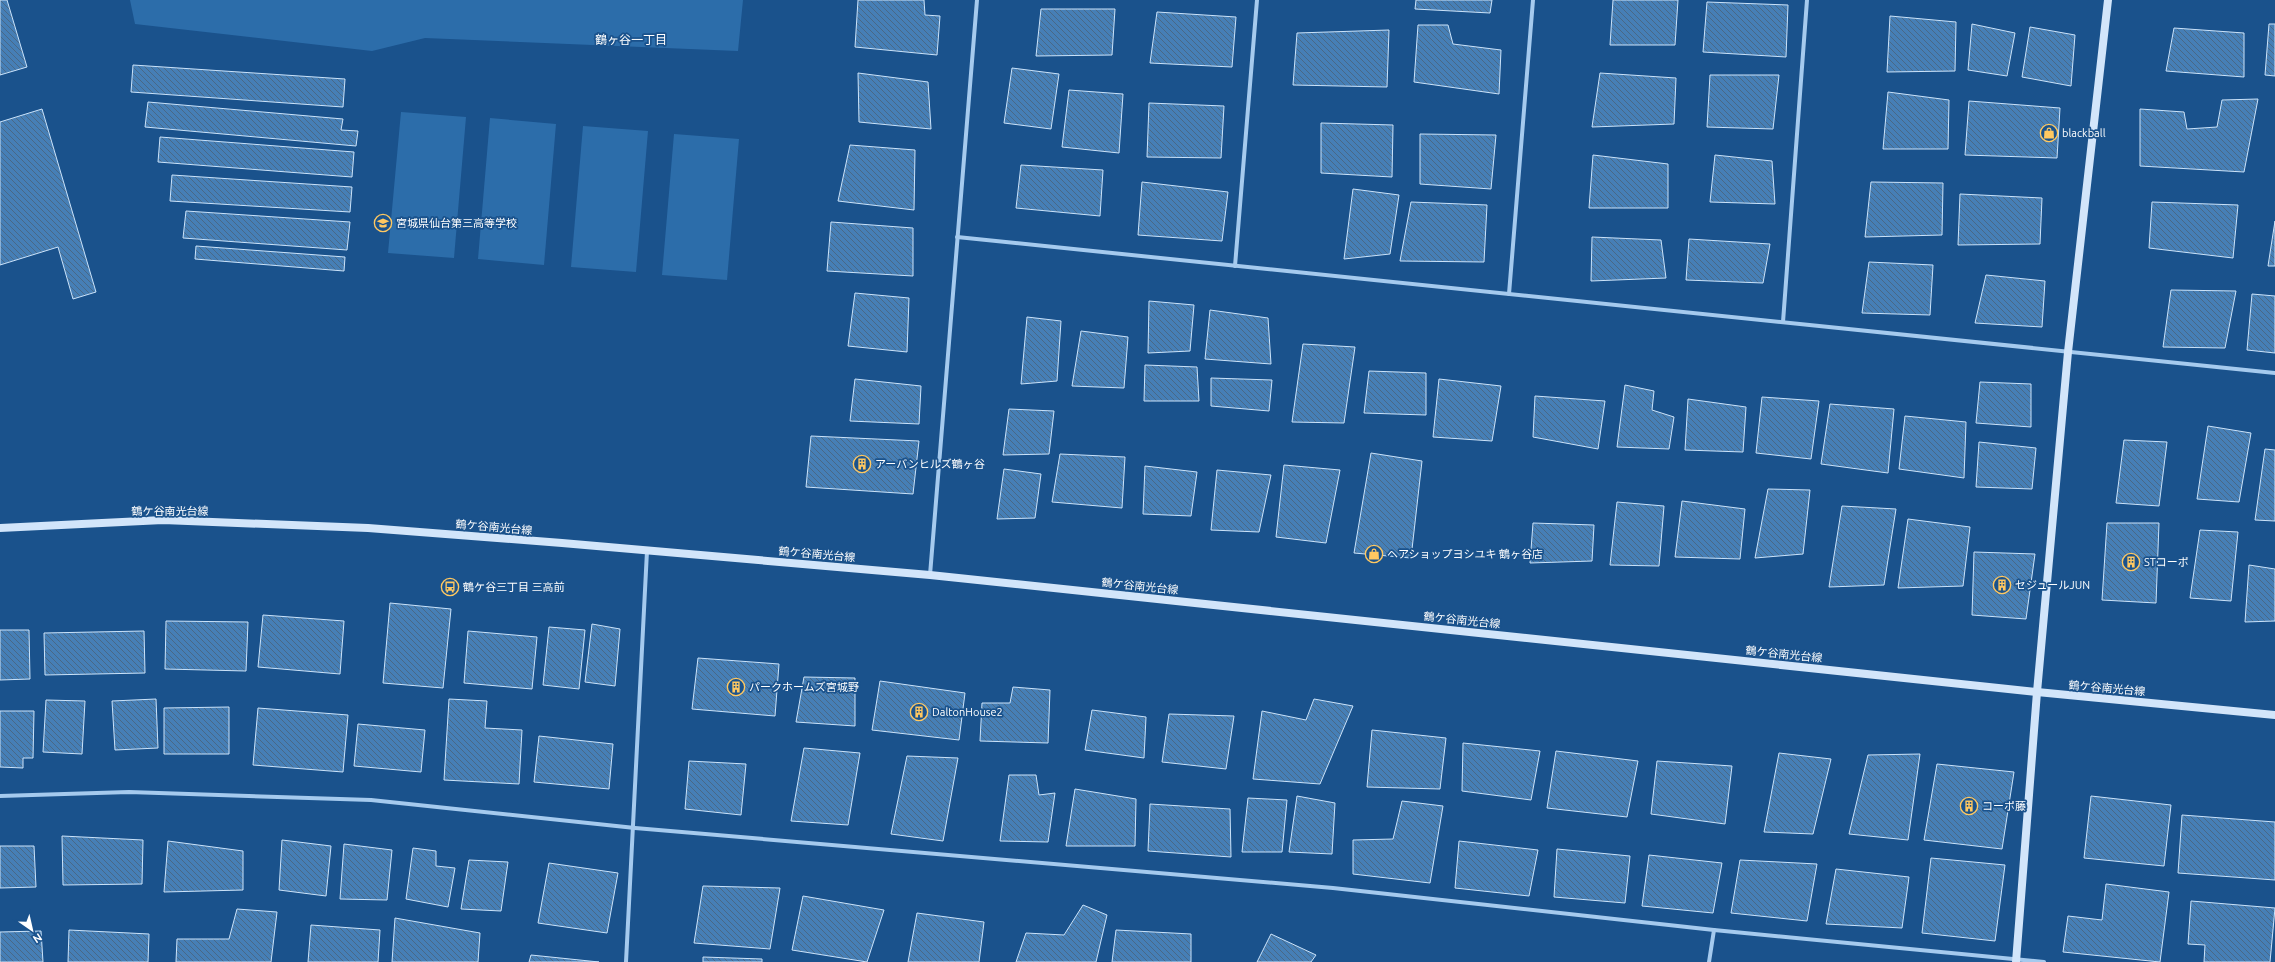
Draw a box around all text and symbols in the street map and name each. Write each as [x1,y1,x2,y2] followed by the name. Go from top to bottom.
[595,33,667,46] district label: 鶴ヶ谷一丁目
[2039,123,2059,143] shop icon: blackball
[2062,127,2106,139] place label: blackball
[373,213,393,233] school or university icon: 宮城県仙台第三高等学校
[396,217,517,229] place label: 宮城県仙台第三高等学校
[852,454,872,474] building icon: アーバンヒルズ鶴ヶ谷
[875,458,985,470] place label: アーバンヒルズ鶴ヶ谷
[132,505,209,517] street label: 鶴ケ谷南光台線
[455,518,533,536] street label: 鶴ケ谷南光台線
[1364,544,1384,564] shop icon: ヘアショップヨシユキ 鶴ヶ谷店
[778,545,856,563] street label: 鶴ケ谷南光台線
[1387,548,1543,560] place label: ヘアショップヨシユキ 鶴ヶ谷店
[2121,552,2141,572] building icon: STコーポ
[2144,556,2189,568] place label: STコーポ
[1992,575,2012,595] building icon: セジュールJUN
[1101,576,1179,596] street label: 鶴ケ谷南光台線
[440,577,460,597] bus stop icon: 鶴ケ谷三丁目 三高前
[2015,579,2090,591] place label: セジュールJUN
[463,581,565,593] place label: 鶴ケ谷三丁目 三高前
[1423,610,1501,630] street label: 鶴ケ谷南光台線
[1745,644,1823,664] street label: 鶴ケ谷南光台線
[726,677,746,697] building icon: パークホームズ宮城野
[2068,679,2146,697] street label: 鶴ケ谷南光台線
[749,681,859,693] place label: パークホームズ宮城野
[909,702,929,722] building icon: DaltonHouse2
[932,706,1003,718] place label: DaltonHouse2
[1959,796,1979,816] building icon: コーポ藤
[1982,800,2026,812] place label: コーポ藤
[12,910,52,950] north arrow
[31,931,44,946] text: N

